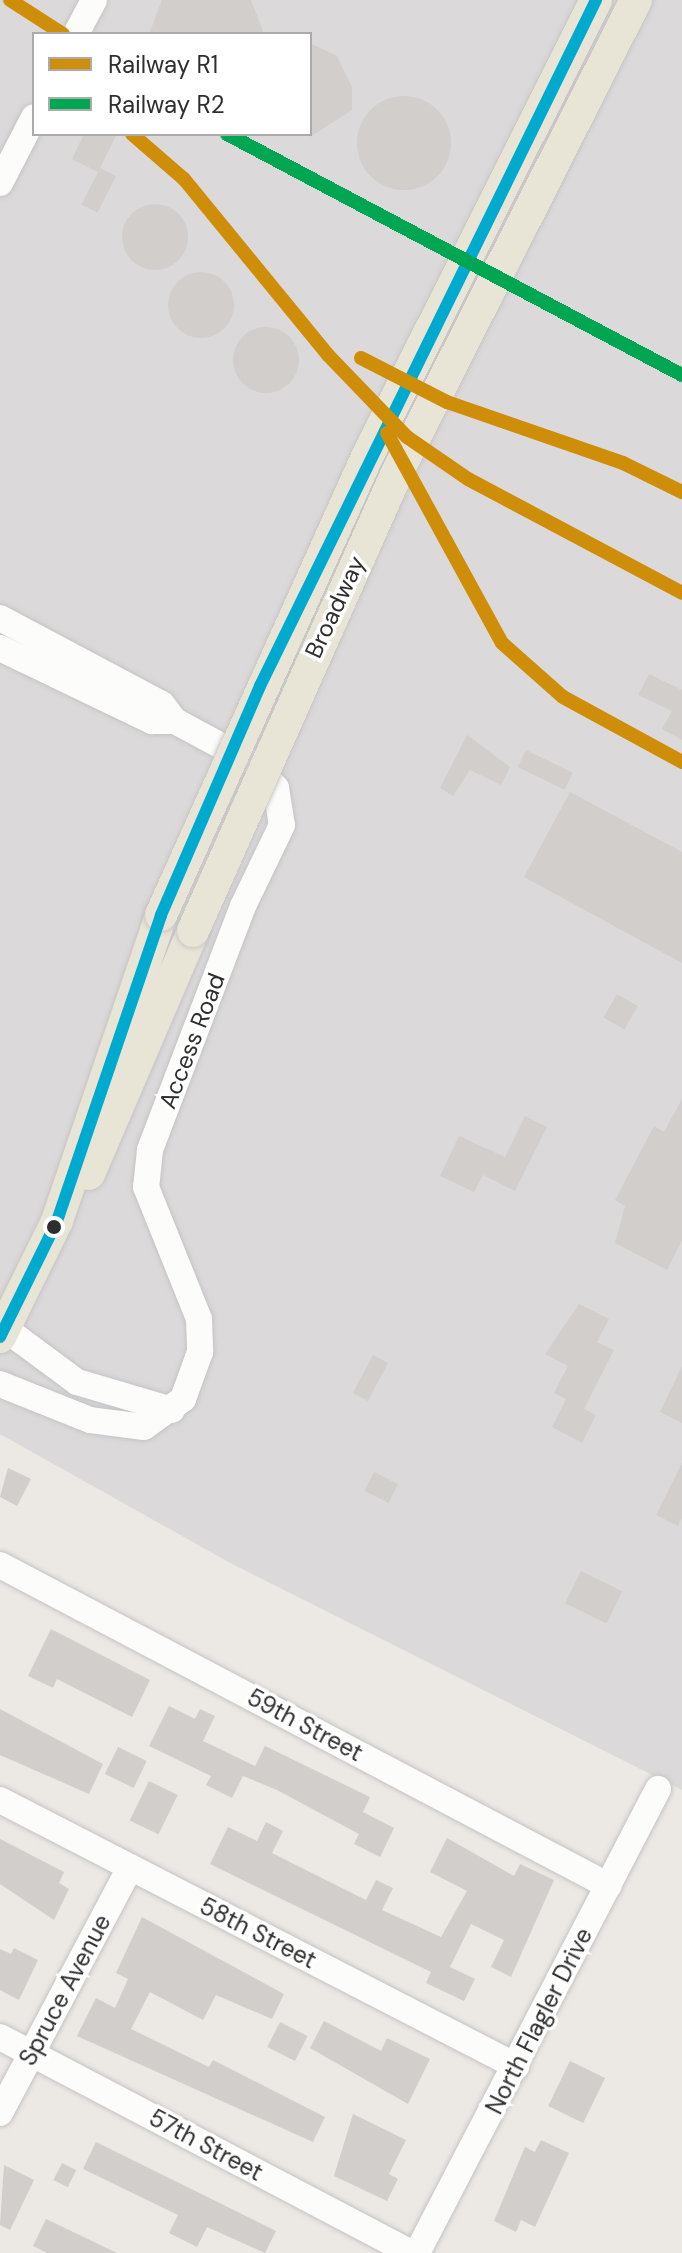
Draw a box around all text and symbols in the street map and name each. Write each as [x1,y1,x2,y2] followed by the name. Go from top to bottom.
[32,32,312,136] legend
[108,49,218,80] text: Railway R1
[108,89,224,120] text: Railway R2
[299,551,371,663] street label: Broadway
[153,969,231,1113] street label: Access Road
[46,1219,62,1235] unlabelled marker
[242,1683,368,1767] street label: 59th Street
[195,1891,321,1975] street label: 58th Street
[13,1910,117,2070] street label: Spruce Avenue
[480,1923,598,2119] street label: North Flagler Drive
[144,2103,268,2187] street label: 57th Street

